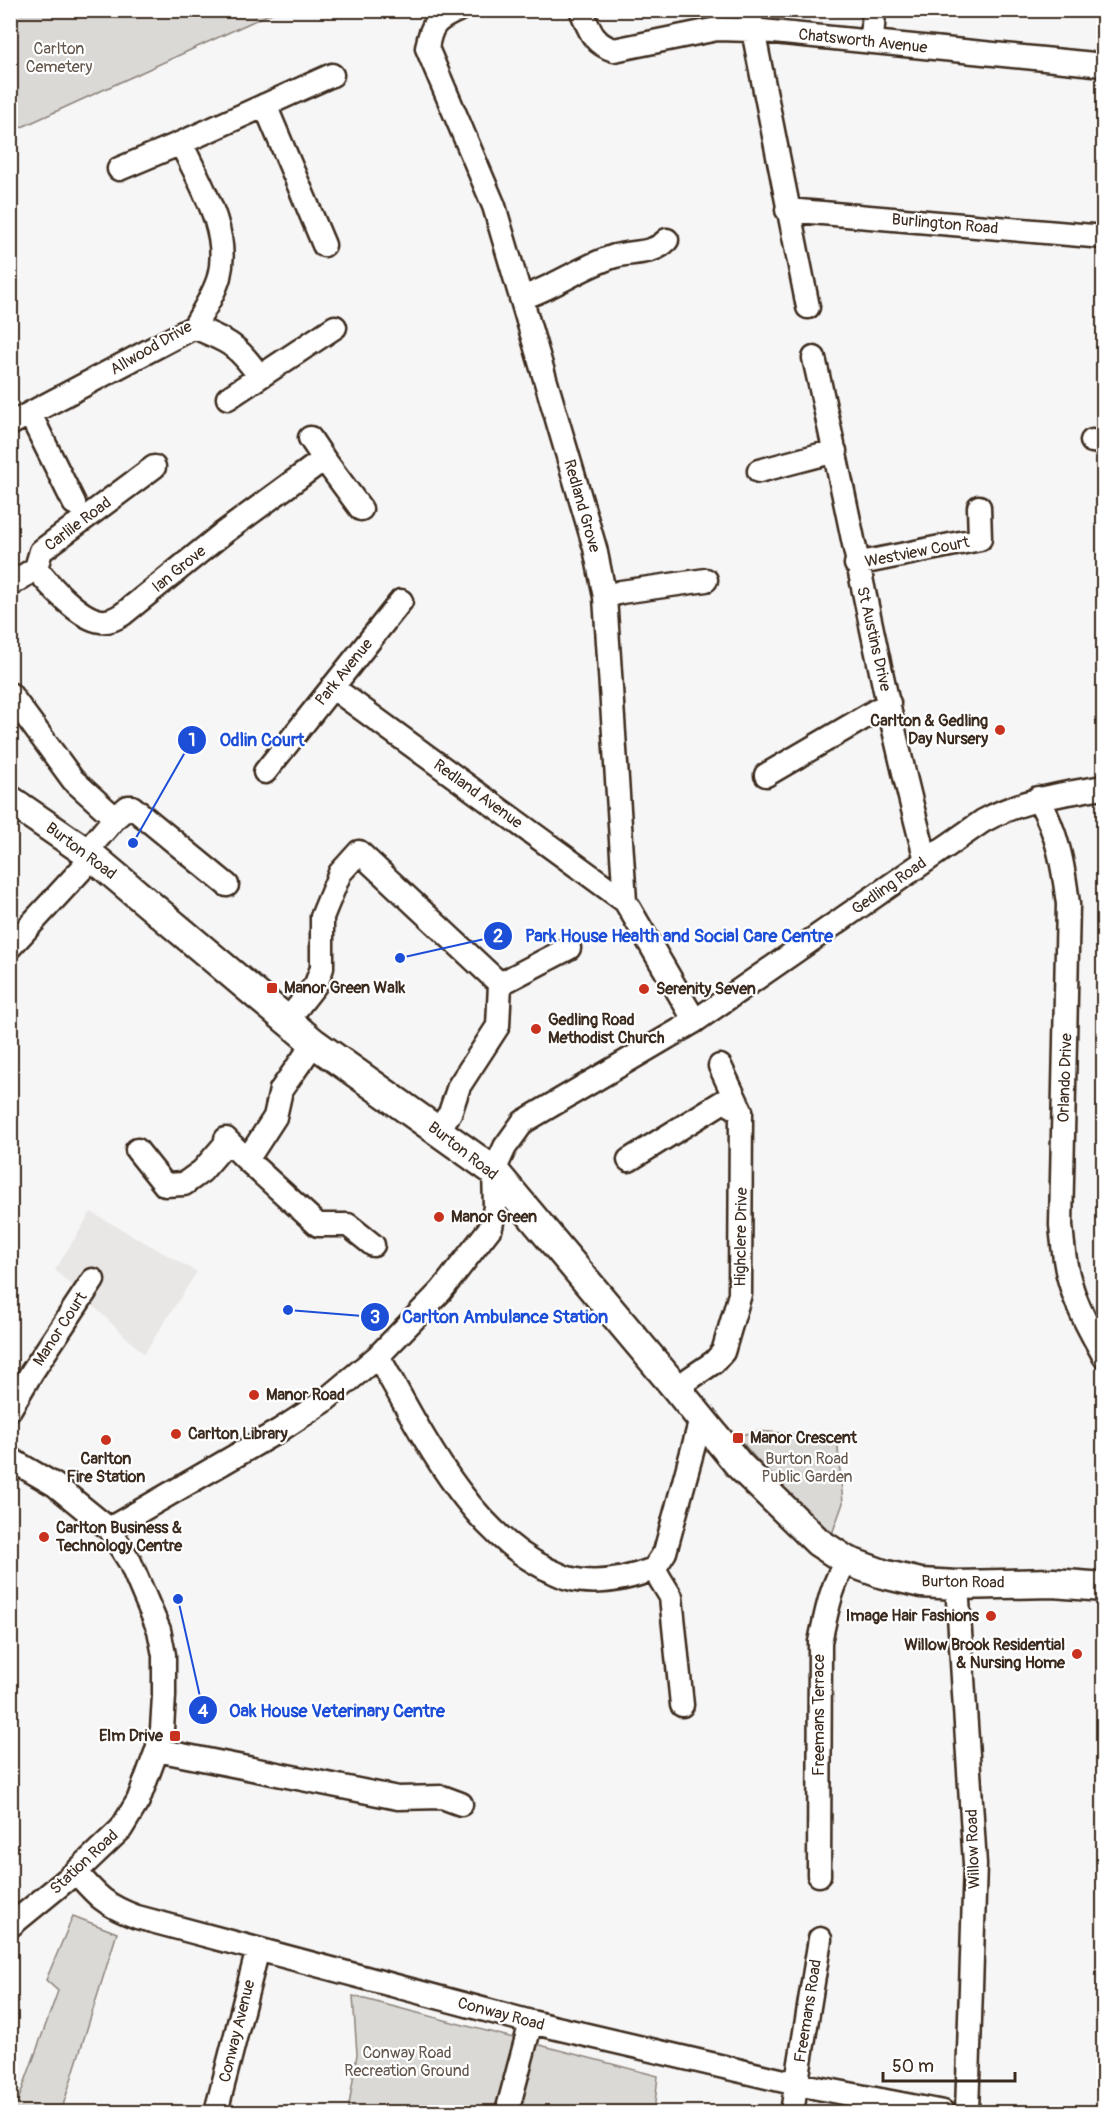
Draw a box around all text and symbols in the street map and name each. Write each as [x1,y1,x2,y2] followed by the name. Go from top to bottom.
[797,24,929,58] street label: Chatsworth Avenue
[26,39,92,77] park label: Carlton Cemetery
[891,209,999,239] street label: Burlington Road
[106,316,196,380] street label: Allwood Drive
[559,457,605,555] street label: Redland Grove
[41,493,115,555] street label: Carlile Road
[863,532,971,572] street label: Westview Court
[148,541,210,597] street label: Ian Grove
[852,585,896,693] street label: St Austins Drive
[311,634,377,710] street label: Park Avenue
[870,711,988,749] place label: Carlton & Gedling Day Nursery
[177,722,316,758] callout: Odlin Court
[993,723,1007,737] marker: Carlton & Gedling Day Nursery
[188,729,196,752] text: 1
[219,729,305,752] text: Odlin Court
[430,755,527,833] street label: Redland Avenue
[42,818,120,884] street label: Burton Road
[848,853,930,919] street label: Gedling Road
[483,918,845,954] callout: Park House Health and Social Care Centre
[493,925,503,948] text: 2
[525,925,834,948] text: Park House Health and Social Care Centre
[284,978,406,998] place label: Manor Green Walk
[656,979,756,999] place label: Serenity Seven
[265,981,279,995] marker: Manor Green Walk
[637,982,651,996] marker: Serenity Seven
[548,1010,665,1048] place label: Gedling Road Methodist Church
[529,1022,543,1036] marker: Gedling Road Methodist Church
[1053,1033,1077,1123] street label: Orlando Drive
[424,1117,502,1185] street label: Burton Road
[730,1187,752,1287] street label: Highclere Drive
[451,1207,537,1227] place label: Manor Green
[432,1210,446,1224] marker: Manor Green
[29,1288,92,1370] street label: Manor Court
[360,1299,620,1335] callout: Carlton Ambulance Station
[370,1306,380,1329] text: 3
[402,1306,608,1329] text: Carlton Ambulance Station
[266,1385,345,1405] place label: Manor Road
[247,1388,261,1402] marker: Manor Road
[188,1424,288,1444] place label: Carlton Library
[169,1427,183,1441] marker: Carlton Library
[750,1428,858,1448] place label: Manor Crescent
[731,1431,745,1445] marker: Manor Crescent
[99,1433,113,1447] marker: Carlton Fire Station
[67,1449,145,1487] place label: Carlton Fire Station
[761,1449,853,1487] park label: Burton Road Public Garden
[55,1518,183,1556] place label: Carlton Business & Technology Centre
[37,1530,51,1544] marker: Carlton Business & Technology Centre
[921,1571,1005,1593] street label: Burton Road
[846,1606,980,1626] place label: Image Hair Fashions
[984,1609,998,1623] marker: Image Hair Fashions
[904,1635,1066,1673] place label: Willow Brook Residential & Nursing Home
[1070,1647,1084,1661] marker: Willow Brook Residential & Nursing Home
[809,1654,829,1776] street label: Freemans Terrace
[188,1692,457,1728] callout: Oak House Veterinary Centre
[198,1700,209,1723] text: 4
[229,1700,446,1723] text: Oak House Veterinary Centre
[99,1726,164,1746] place label: Elm Drive
[168,1729,182,1743] marker: Elm Drive
[962,1809,984,1889] street label: Willow Road
[46,1825,122,1899] street label: Station Road
[790,1958,826,2064] street label: Freemans Road
[215,1977,259,2084] street label: Conway Avenue
[455,1993,547,2035] street label: Conway Road
[344,2043,470,2081] park label: Conway Road Recreation Ground
[883,2045,1015,2083] scale bar
[892,2055,934,2078] text: 50 m

